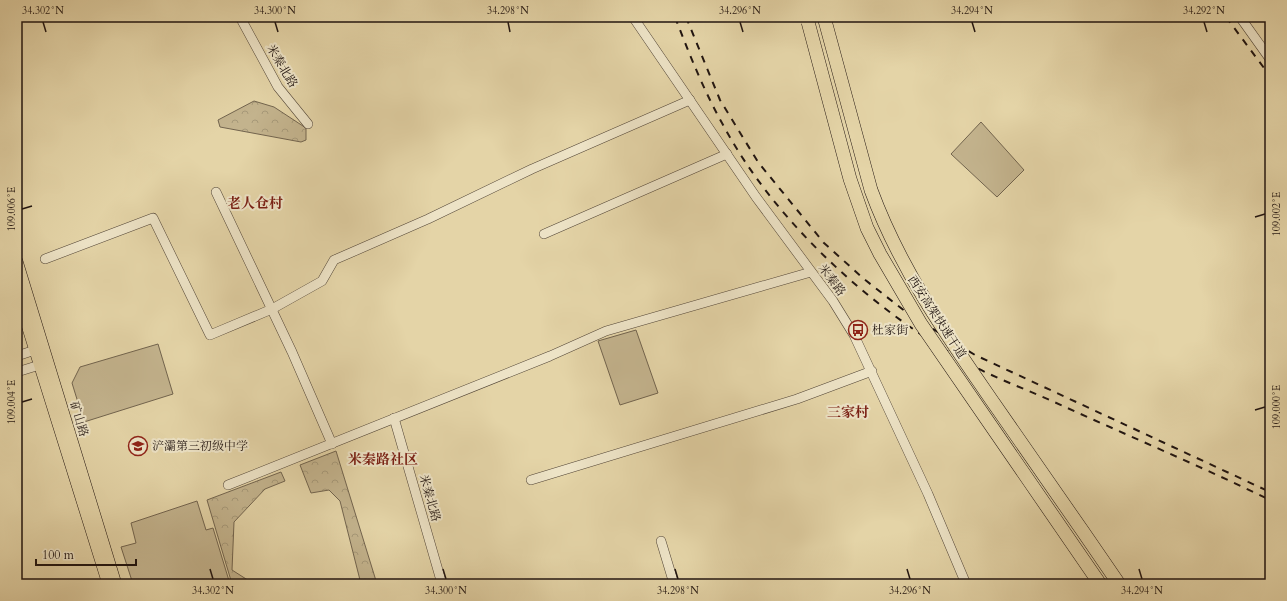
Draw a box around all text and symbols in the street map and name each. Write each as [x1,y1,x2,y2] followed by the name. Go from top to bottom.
[22,4,64,18] text: 34.302°N
[254,4,296,18] text: 34.300°N
[487,4,529,18] text: 34.298°N
[719,4,761,18] text: 34.296°N
[951,4,993,18] text: 34.294°N
[1183,4,1225,18] text: 34.292°N
[263,41,301,91] street label: 米秦北路
[5,187,19,231] text: 109.006°E
[1270,192,1284,236] text: 109.002°E
[227,194,283,213] district label: 老人仓村
[815,261,849,299] street label: 米秦路
[904,272,970,362] street label: 西安高架快速干道
[847,319,869,341] bus stop icon: 杜家街
[872,322,909,338] place label: 杜家街
[5,380,19,424] text: 109.004°E
[1270,385,1284,429] text: 109.000°E
[66,399,92,439] street label: 矿山路
[827,403,869,422] district label: 三家村
[127,435,149,457] school or university icon: 浐灞第三初级中学
[152,438,248,454] place label: 浐灞第三初级中学
[348,450,418,469] district label: 米秦路社区
[416,473,444,523] street label: 米秦北路
[36,541,136,567] scale bar
[42,547,75,563] text: 100 m
[192,584,234,598] text: 34.302°N
[425,584,467,598] text: 34.300°N
[657,584,699,598] text: 34.298°N
[889,584,931,598] text: 34.296°N
[1121,584,1163,598] text: 34.294°N

